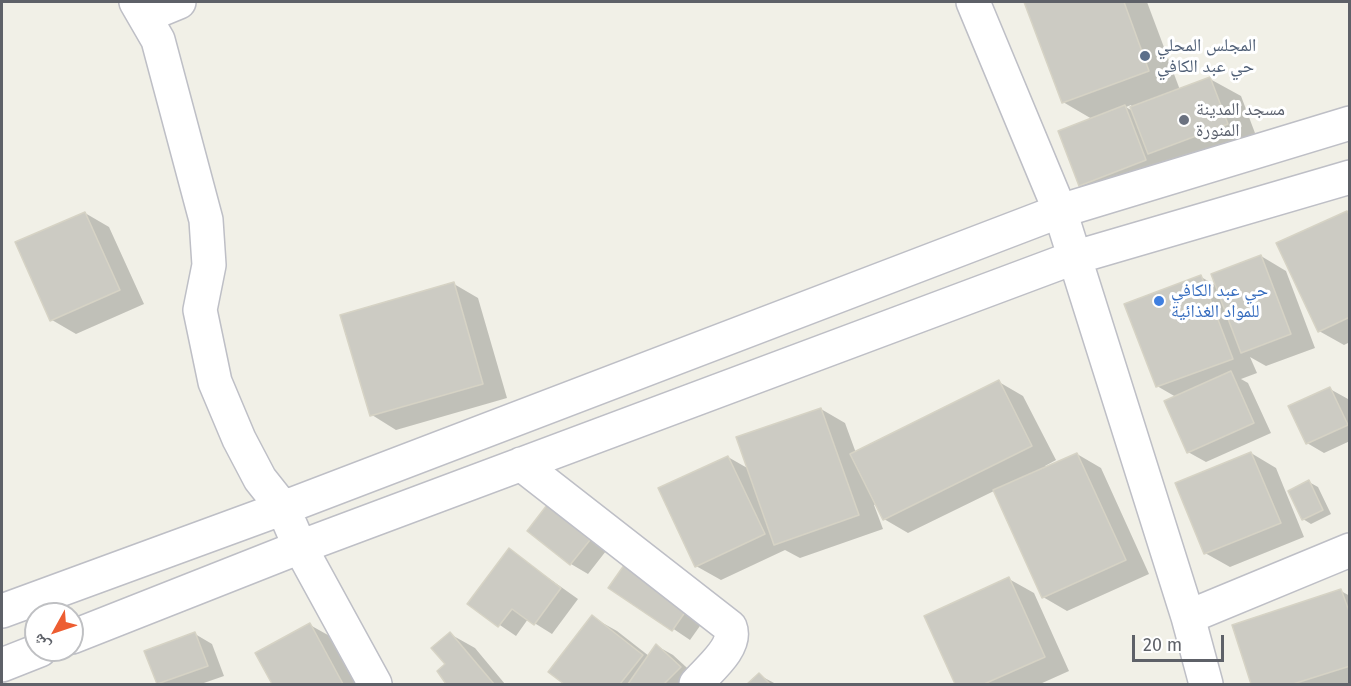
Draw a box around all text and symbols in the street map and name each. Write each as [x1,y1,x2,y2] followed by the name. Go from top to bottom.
[1157,35,1256,78] place label: المجلس المحلي حي عبد الكافي
[1138,49,1152,63] marker: المجلس المحلي حي عبد الكافي
[1196,99,1285,142] place label: مسجد المدينة المنورة
[1177,113,1191,127] marker: مسجد المدينة المنورة
[1171,280,1268,322] place label: حي عبد الكافي للمواد الغذائية
[1152,294,1166,308] marker: حي عبد الكافي للمواد الغذائية
[24,602,84,662] north arrow
[1135,623,1226,661] scale bar
[29,630,54,655] text: ش
[1143,634,1182,656] text: 20 m

